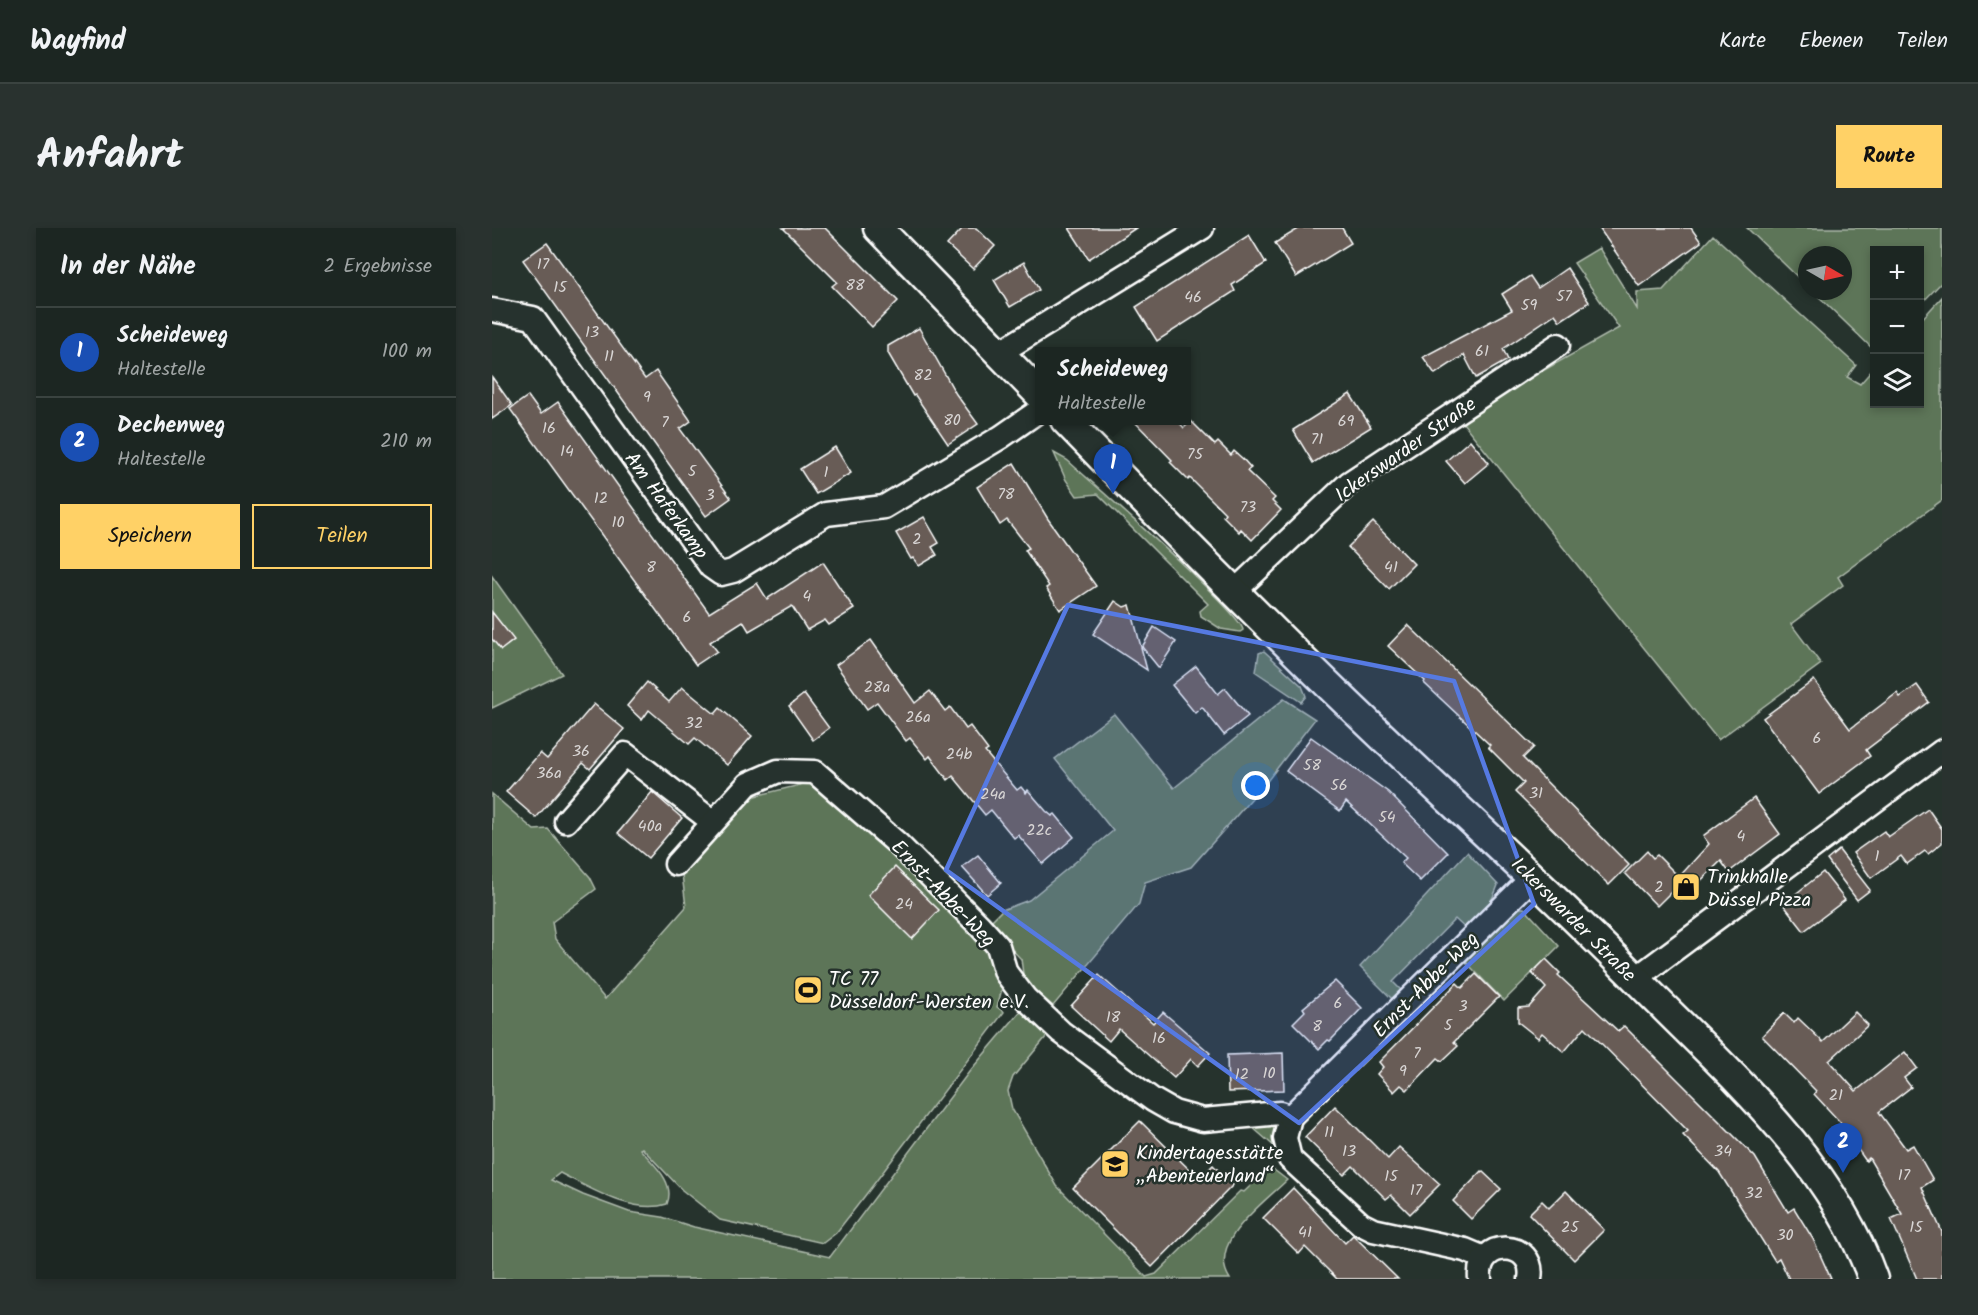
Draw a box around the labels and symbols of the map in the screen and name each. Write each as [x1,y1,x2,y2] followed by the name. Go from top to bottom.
[1798,246,1852,300] north arrow
[537,252,550,277] house number: 17
[845,273,865,298] house number: 88
[553,275,568,300] house number: 15
[1556,284,1573,309] house number: 57
[1184,285,1202,310] house number: 46
[1521,293,1537,318] house number: 59
[585,320,599,345] house number: 13
[1475,339,1489,364] house number: 61
[604,344,614,369] house number: 11
[914,363,932,388] house number: 82
[643,385,651,410] house number: 9
[1329,390,1484,512] street label: Ickerswarder Straße
[943,408,961,433] house number: 80
[1338,409,1355,434] house number: 69
[661,410,669,435] house number: 7
[542,416,556,441] house number: 16
[1311,427,1323,452] house number: 71
[560,439,574,464] house number: 14
[1187,442,1204,467] house number: 75
[1094,444,1132,494] pin: 1
[615,446,716,567] street label: Am Haferkamp
[688,459,698,484] house number: 5
[823,460,829,485] house number: 1
[997,482,1015,507] house number: 78
[705,483,715,508] house number: 3
[594,486,608,511] house number: 12
[1240,495,1256,520] house number: 73
[611,510,625,535] house number: 10
[912,527,922,552] house number: 2
[646,555,656,580] house number: 8
[1384,555,1398,580] house number: 41
[803,584,812,609] house number: 4
[683,605,691,630] house number: 6
[864,675,890,700] house number: 28a
[905,705,931,730] house number: 26a
[685,711,703,736] house number: 32
[1813,726,1821,751] house number: 6
[572,739,590,764] house number: 36
[946,742,973,767] house number: 24b
[1303,753,1321,778] house number: 58
[536,761,562,786] house number: 36a
[1241,771,1270,800] your location
[1330,773,1348,798] house number: 56
[1529,781,1543,806] house number: 31
[980,782,1006,807] house number: 24a
[1378,805,1396,830] house number: 54
[638,814,662,839] house number: 40a
[1026,818,1052,843] house number: 22c
[1737,824,1746,849] house number: 4
[882,833,1003,956] street label: Ernst-Abbe-Weg
[1874,844,1880,869] house number: 1
[1502,850,1643,991] street label: Ickerswarder Straße
[1707,862,1811,917] place label: Trinkhalle Düssel Pizza
[1670,871,1702,903] shop icon: Trinkhalle Düssel Pizza
[1654,875,1664,900] house number: 2
[895,892,913,917] house number: 24
[1366,925,1487,1046] street label: Ernst-Abbe-Weg
[829,964,1029,1019] place label: TC 77 Düsseldorf-Wersten e.V.
[792,974,824,1006] sports icon: TC 77 Düsseldorf-Wersten e.V.
[1334,991,1342,1016] house number: 6
[1458,994,1468,1019] house number: 3
[1106,1005,1121,1030] house number: 18
[1444,1013,1454,1038] house number: 5
[1312,1014,1322,1039] house number: 8
[1152,1026,1166,1051] house number: 16
[1413,1041,1421,1066] house number: 7
[1399,1059,1407,1084] house number: 9
[1262,1061,1276,1086] house number: 10
[1235,1062,1249,1087] house number: 12
[1829,1083,1843,1108] house number: 21
[1324,1120,1334,1145] house number: 11
[1824,1124,1862,1173] pin: 2
[1136,1138,1283,1193] place label: Kindertagesstätte „Abenteuerland“
[1342,1139,1356,1164] house number: 13
[1714,1139,1732,1164] house number: 34
[1099,1148,1131,1180] school or university icon: Kindertagesstätte „Abenteuerland“
[1898,1163,1911,1188] house number: 17
[1384,1164,1399,1189] house number: 15
[1410,1178,1423,1203] house number: 17
[1745,1181,1763,1206] house number: 32
[1561,1215,1580,1240] house number: 25
[1909,1215,1924,1240] house number: 15
[1298,1220,1312,1245] house number: 41
[1776,1223,1794,1248] house number: 30

